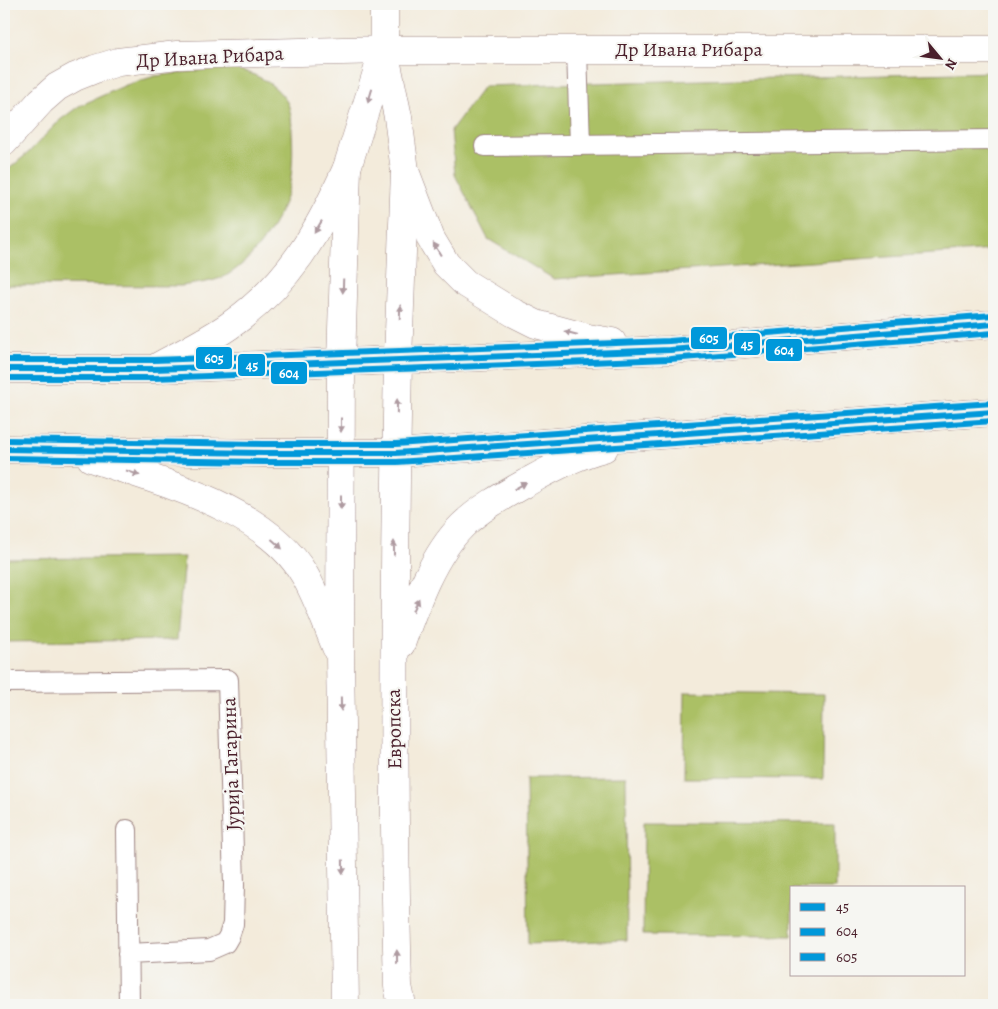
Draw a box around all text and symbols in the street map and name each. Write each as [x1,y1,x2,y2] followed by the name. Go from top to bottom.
[916,32,966,82] north arrow
[615,36,764,63] street label: Др Ивана Рибара
[136,40,285,74] street label: Др Ивана Рибара
[940,55,962,73] text: N
[366,89,373,104] one-way arrow
[313,221,323,234] one-way arrow
[433,242,442,255] one-way arrow
[339,279,347,295] one-way arrow
[396,303,404,319] one-way arrow
[690,326,728,350] line badge: 605
[563,329,578,337] one-way arrow
[699,329,719,348] text: 605
[733,332,761,356] line badge: 45
[741,335,753,354] text: 45
[765,338,803,362] line badge: 604
[774,341,794,360] text: 604
[195,346,233,370] line badge: 605
[204,349,224,368] text: 605
[237,353,266,377] line badge: 45
[246,356,258,375] text: 45
[270,361,308,385] line badge: 604
[279,364,299,383] text: 604
[393,398,401,414] one-way arrow
[337,417,345,433] one-way arrow
[125,470,140,477] one-way arrow
[513,482,528,490] one-way arrow
[337,494,345,510] one-way arrow
[271,538,283,550] one-way arrow
[390,540,398,556] one-way arrow
[412,598,420,612] one-way arrow
[380,688,408,770] street label: Европска
[215,696,247,831] street label: Јурија Гагарина
[337,696,345,712] one-way arrow
[339,859,347,875] one-way arrow
[790,886,966,976] legend
[836,897,849,917] text: 45
[836,921,858,941] text: 604
[836,947,857,967] text: 605
[393,949,401,965] one-way arrow

